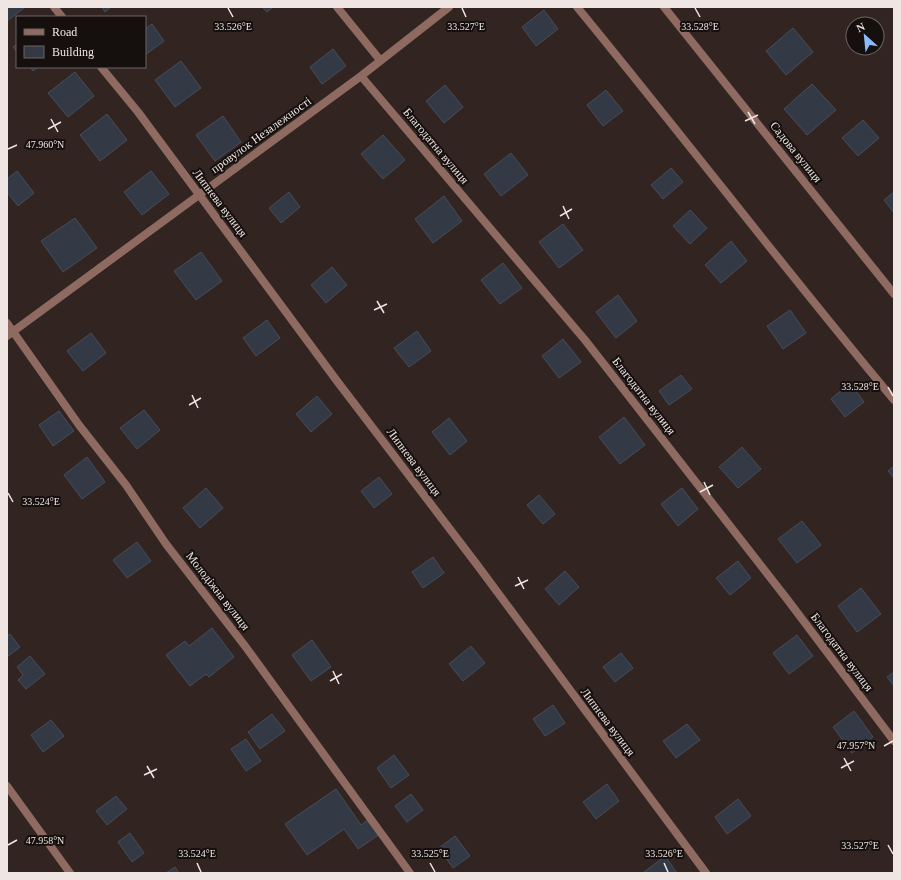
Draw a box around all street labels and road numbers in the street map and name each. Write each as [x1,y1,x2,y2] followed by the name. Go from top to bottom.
[208,94,314,176] street label: провулок Незалежності
[400,105,472,187] street label: Благодатна вулиця
[767,119,825,186] street label: Садова вулиця
[190,166,250,240] street label: Липнева вулиця
[609,354,679,438] street label: Благодатна вулиця
[384,425,444,499] street label: Липнева вулиця
[183,549,253,633] street label: Молодіжна вулиця
[808,610,876,694] street label: Благодатна вулиця
[578,685,638,759] street label: Липнева вулиця

